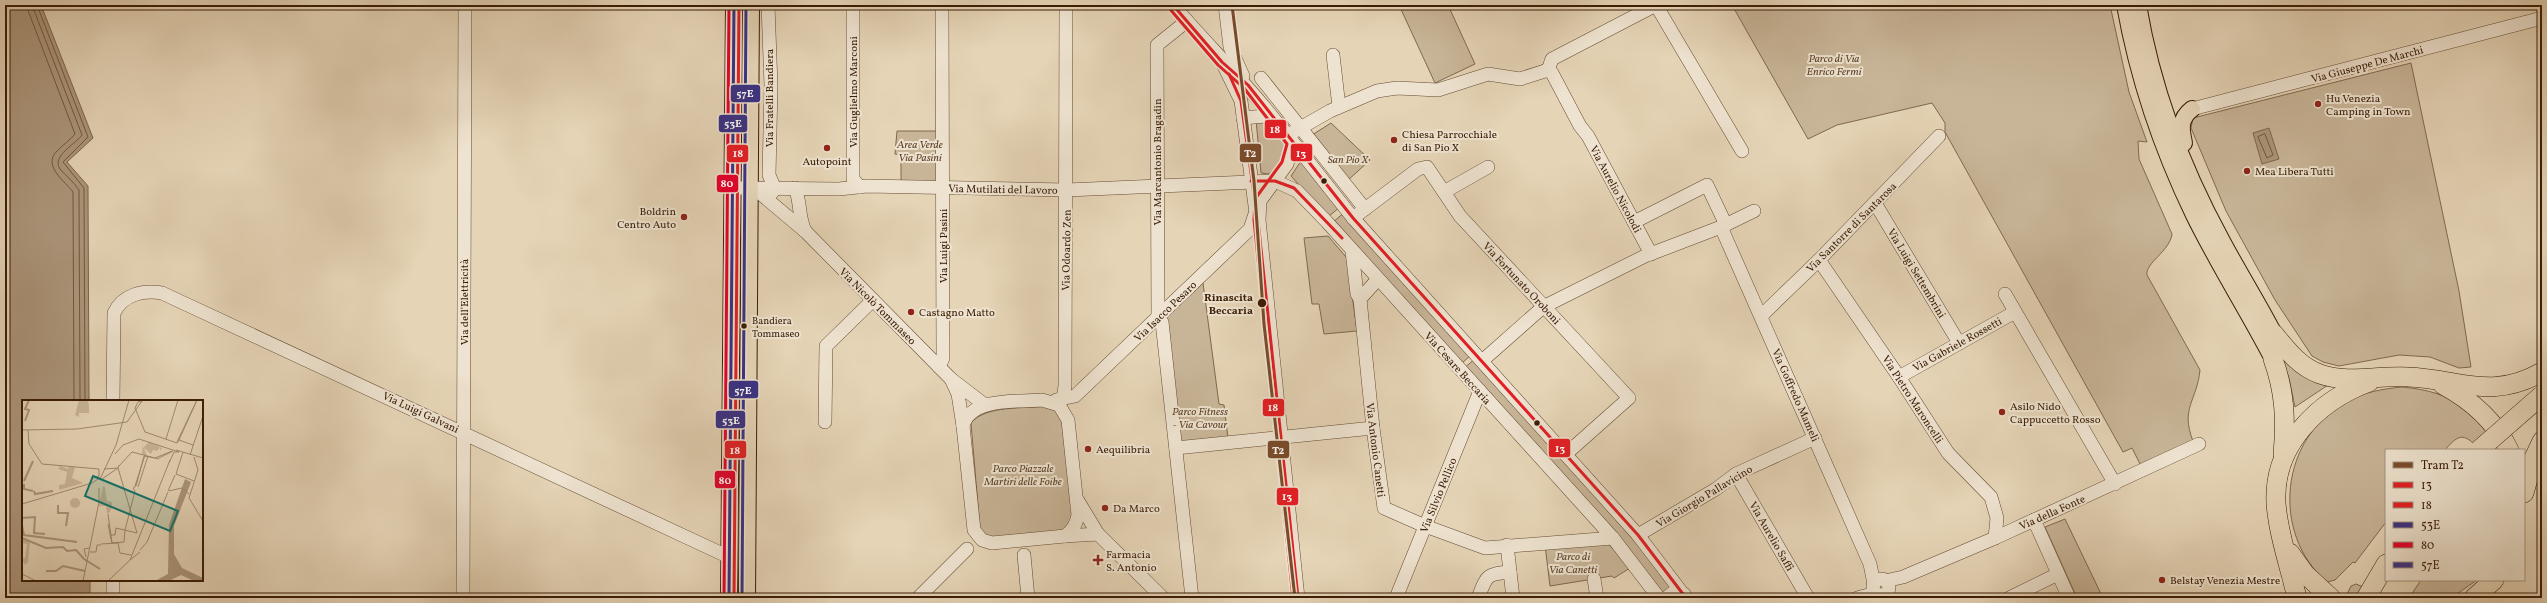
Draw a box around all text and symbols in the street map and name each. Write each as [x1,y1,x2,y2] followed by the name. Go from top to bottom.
[847,36,862,148] street label: Via Guglielmo Marconi
[2310,43,2425,88] street label: Via Giuseppe De Marchi
[763,48,778,147] street label: Via Fratelli Bandiera
[1807,52,1862,80] park label: Parco di Via Enrico Fermi
[730,84,761,103] line badge: 57E
[736,87,754,102] text: 57E
[2326,92,2411,120] place label: Hu Venezia Camping in Town
[1151,98,1166,225] street label: Via Marcantonio Bragadin
[2313,99,2323,109] marker: Hu Venezia Camping in Town
[718,114,748,133] line badge: 53E
[724,117,742,132] text: 53E
[1264,119,1287,139] line badge: 18
[1270,123,1280,138] text: 18
[1402,128,1497,156] place label: Chiesa Parrocchiale di San Pio X
[1389,135,1399,145] marker: Chiesa Parrocchiale di San Pio X
[896,138,943,166] park label: Area Verde Via Pasini
[822,143,832,153] marker: Autopoint
[1239,143,1262,163] line badge: T2
[1290,143,1313,162] line badge: 13
[1585,143,1644,236] street label: Via Aurelio Nicolodi
[726,144,749,163] line badge: 18
[733,147,743,162] text: 18
[1244,147,1256,162] text: T2
[1296,147,1306,162] text: 13
[1328,153,1370,168] park label: San Pio X
[802,155,852,170] place label: Autopoint
[2255,165,2334,180] place label: Mea Libera Tutti
[2242,166,2252,176] marker: Mea Libera Tutti
[716,174,739,193] line badge: 80
[1319,176,1329,186] unlabelled marker
[721,177,734,192] text: 80
[1804,179,1901,277] street label: Via Santorre di Santarosa
[948,182,1058,199] street label: Via Mutilati del Lavoro
[617,205,676,233] place label: Boldrin Centro Auto
[937,209,952,283] street label: Via Luigi Pasini
[1059,209,1076,291] street label: Via Odoardo Zen
[679,212,689,222] marker: Boldrin Centro Auto
[1883,226,1948,321] street label: Via Luigi Settembrini
[1479,239,1563,329] street label: Via Fortunato Oroboni
[458,258,473,345] street label: Via dell'Elettricità
[835,265,919,349] street label: Via Nicolò Tommaseo
[1131,278,1201,346] street label: Via Isacco Pesaro
[1204,291,1253,319] place label: Rinascita Beccaria
[1256,297,1268,309] marker: Rinascita Beccaria
[919,306,995,321] place label: Castagno Matto
[906,307,916,317] marker: Castagno Matto
[752,314,800,341] place label: Bandiera Tommaseo
[1910,314,2005,376] street label: Via Gabriele Rossetti
[739,321,749,331] marker: Bandiera Tommaseo
[1420,329,1494,409] street label: Via Cesare Beccaria
[1767,347,1822,445] street label: Via Goffredo Mameli
[1878,353,1946,447] street label: Via Pietro Maroncelli
[728,380,759,399] line badge: 57E
[734,384,752,399] text: 57E
[380,389,461,438] street label: Via Luigi Galvani
[1262,398,1285,417] line badge: 18
[22,400,203,581] inset map
[2010,400,2101,428] place label: Asilo Nido Cappuccetto Rosso
[1268,401,1278,416] text: 18
[1361,402,1388,498] street label: Via Antonio Canetti
[1172,405,1228,433] park label: Parco Fitness - Via Cavour
[1997,407,2007,417] marker: Asilo Nido Cappuccetto Rosso
[715,410,746,429] line badge: 53E
[722,414,740,429] text: 53E
[1532,418,1542,428] unlabelled marker
[1548,438,1571,458] line badge: 13
[724,440,747,459] line badge: 18
[1267,440,1290,459] line badge: T2
[1555,442,1565,457] text: 13
[1096,443,1151,458] place label: Aequilibria
[730,444,740,459] text: 18
[1083,444,1093,454] marker: Aequilibria
[1272,444,1284,459] text: T2
[2385,449,2525,581] legend
[1417,456,1461,535] street label: Via Silvio Pellico
[2421,458,2464,474] text: Tram T2
[983,462,1062,490] park label: Parco Piazzale Martiri delle Foibe
[1654,462,1756,532] street label: Via Giorgio Pallavicino
[714,470,736,489] line badge: 80
[719,474,732,489] text: 80
[2421,478,2432,494] text: 13
[1276,487,1299,506] line badge: 13
[1282,490,1292,505] text: 13
[2017,492,2088,535] street label: Via della Fonte
[2421,498,2432,514] text: 18
[1745,499,1797,575] street label: Via Aurelio Saffi
[1113,502,1160,517] place label: Da Marco
[1100,503,1110,513] marker: Da Marco
[2421,518,2440,534] text: 53E
[2421,538,2434,554] text: 80
[1106,548,1157,576] place label: Farmacia S. Antonio
[1549,550,1598,578] park label: Parco di Via Canetti
[1093,555,1103,565] marker: Farmacia S. Antonio
[2421,558,2440,574] text: 57E
[2170,574,2280,589] place label: Belstay Venezia Mestre
[2157,575,2167,585] marker: Belstay Venezia Mestre

